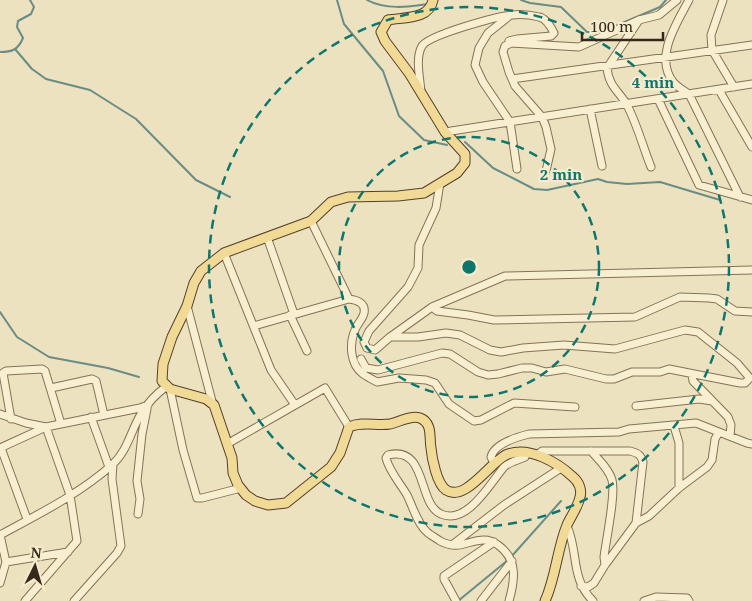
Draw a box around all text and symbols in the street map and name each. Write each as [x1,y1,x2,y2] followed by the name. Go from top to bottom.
[582,10,663,42] scale bar
[590,16,633,36] text: 100 m
[632,72,674,92] text: 4 min
[540,164,582,184] text: 2 min
[460,258,478,276] centre of rings
[10,541,60,591] north arrow
[30,543,43,562] text: N

